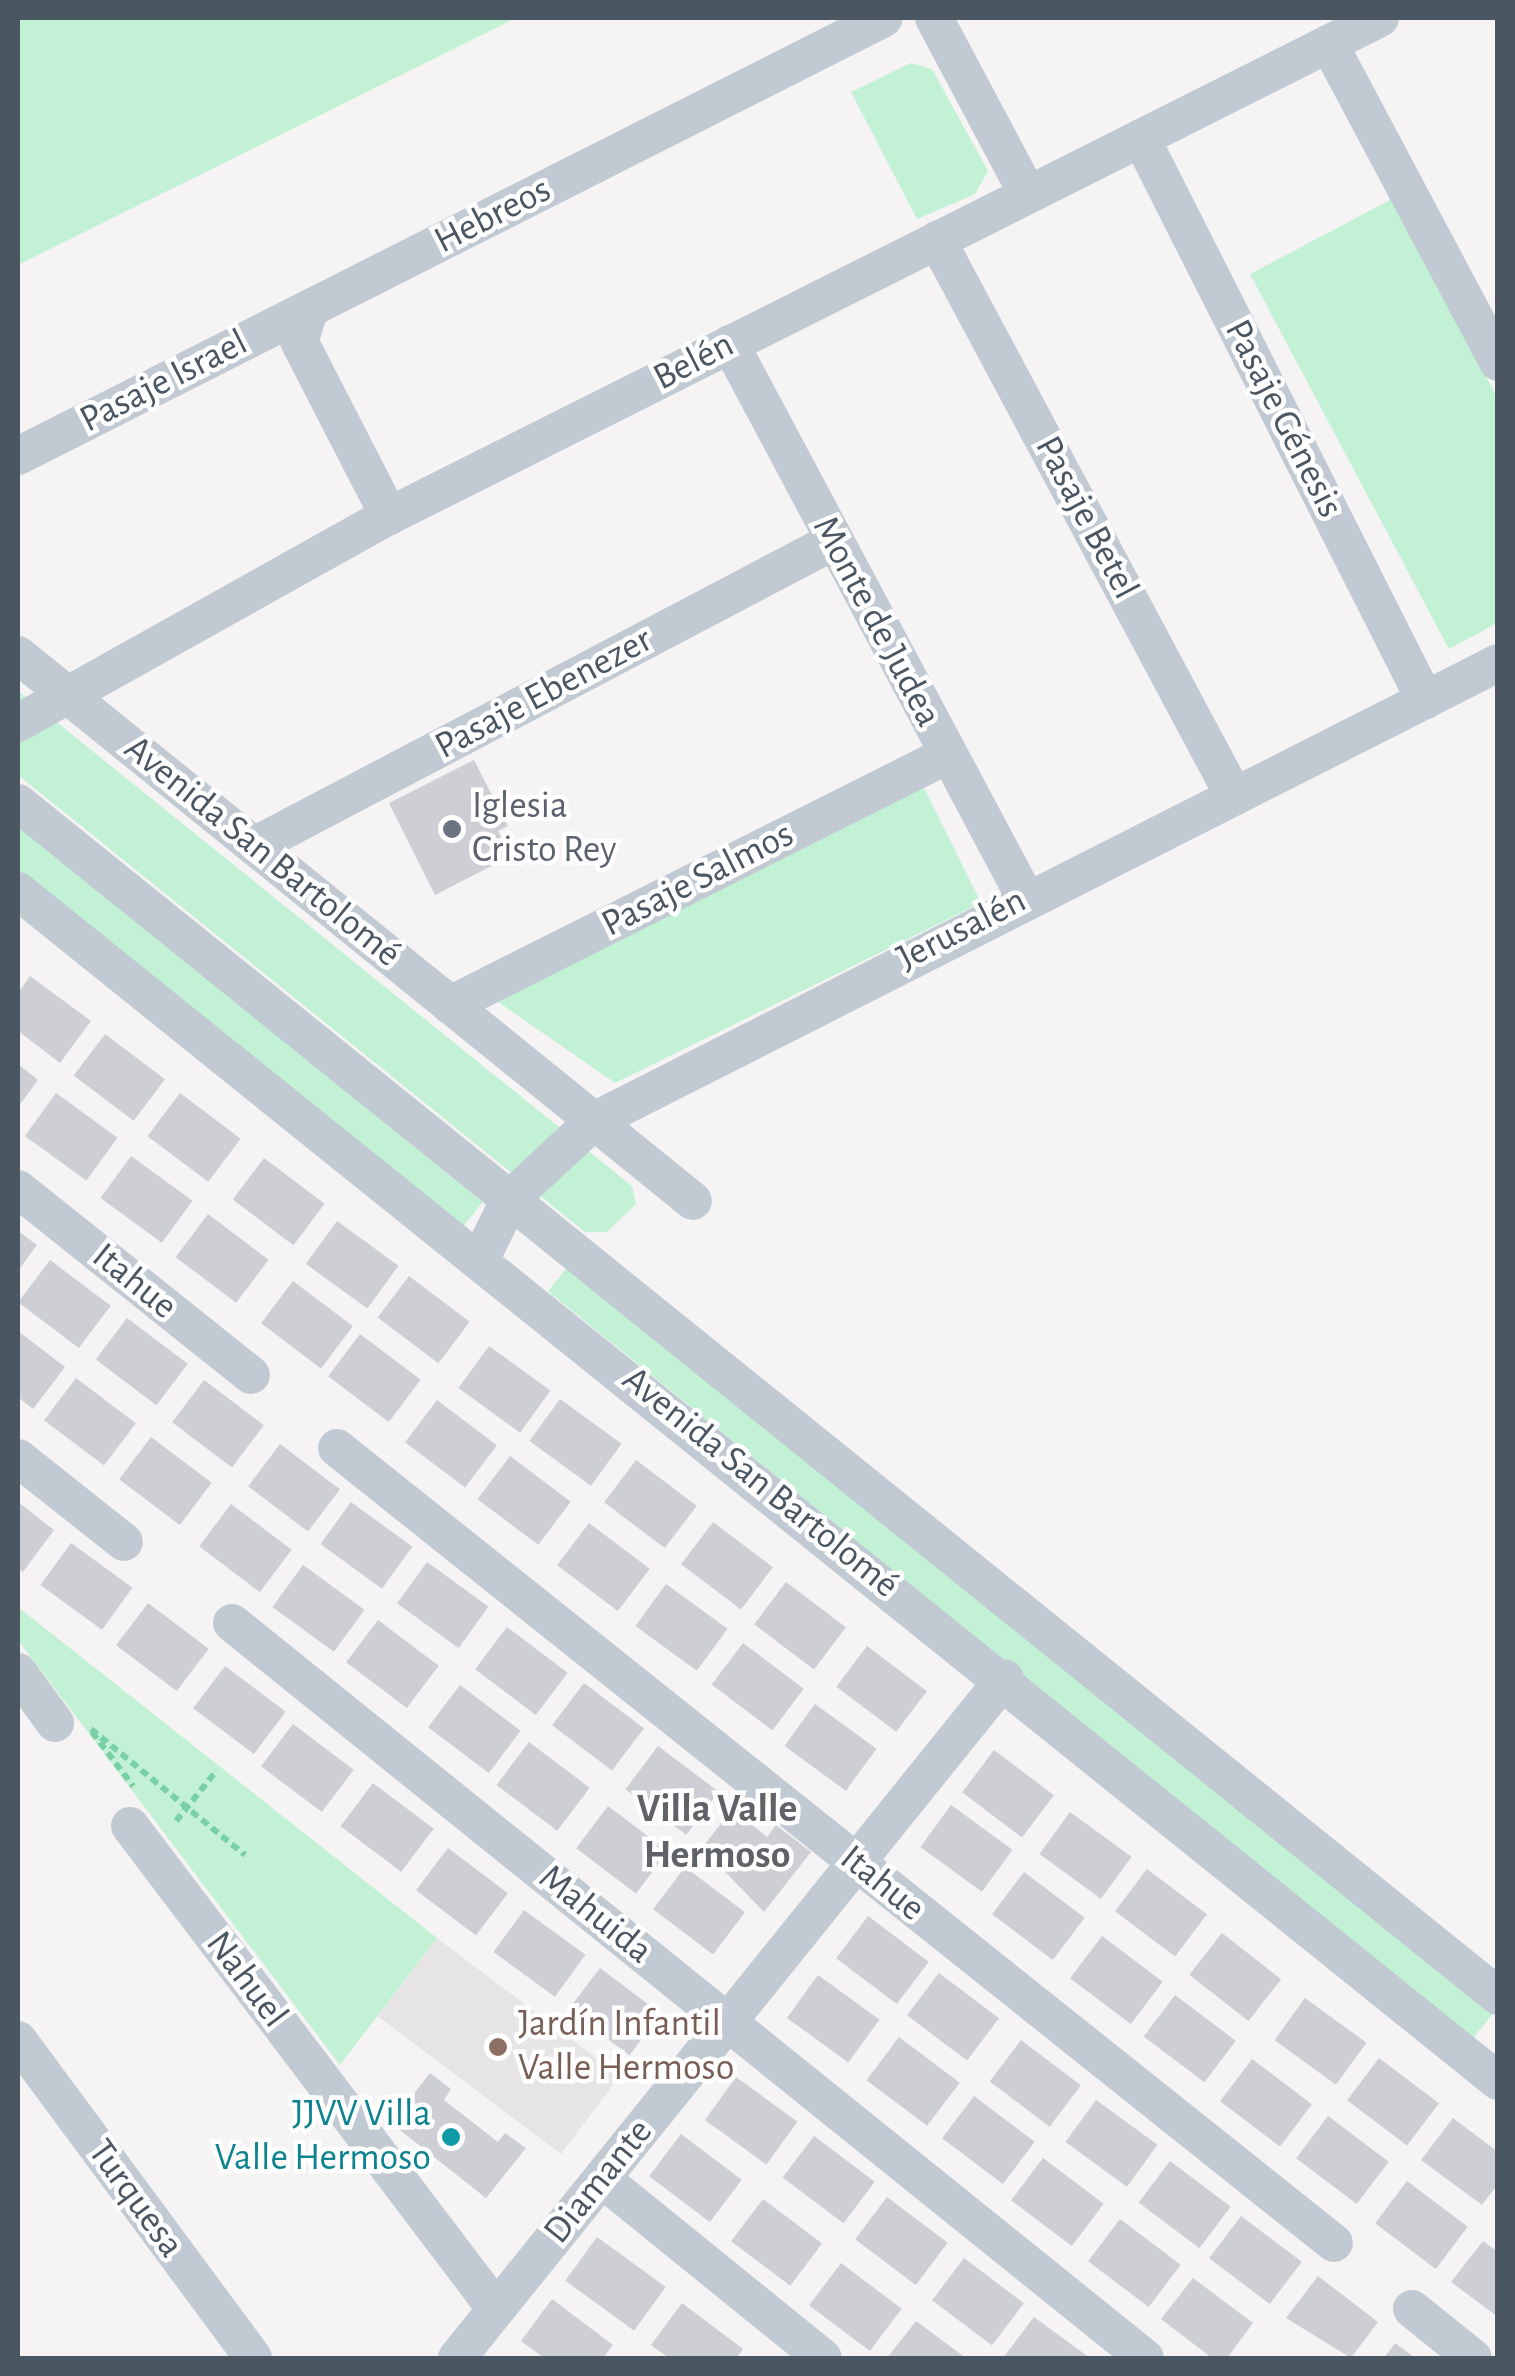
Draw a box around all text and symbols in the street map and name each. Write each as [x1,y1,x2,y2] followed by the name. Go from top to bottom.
[427,167,559,265] street label: Hebreos
[1214,313,1352,525] street label: Pasaje Génesis
[73,320,255,444] street label: Pasaje Israel
[646,323,742,401] street label: Belén
[1024,429,1148,607] street label: Pasaje Betel
[802,509,950,735] street label: Monte de Judea
[428,618,660,770] street label: Pasaje Ebenezer
[115,726,409,978] street label: Avenida San Bartolomé
[472,784,617,874] place label: Iglesia Cristo Rey
[595,812,801,948] street label: Pasaje Salmos
[441,818,463,840] marker: Iglesia Cristo Rey
[890,878,1034,982] street label: Jerusalén
[82,1234,186,1330] street label: Itahue
[613,1357,907,1609] street label: Avenida San Bartolomé
[637,1785,797,1879] district label: Villa Valle Hermoso
[830,1836,934,1932] street label: Itahue
[529,1856,661,1974] street label: Mahuida
[195,1923,297,2037] street label: Nahuel
[518,2002,734,2092] place label: Jardín Infantil Valle Hermoso
[487,2036,509,2058] marker: Jardín Infantil Valle Hermoso
[215,2092,431,2182] place label: JJVV Villa Valle Hermoso
[535,2110,663,2254] street label: Diamante
[440,2126,462,2148] marker: JJVV Villa Valle Hermoso
[77,2131,193,2267] street label: Turquesa

